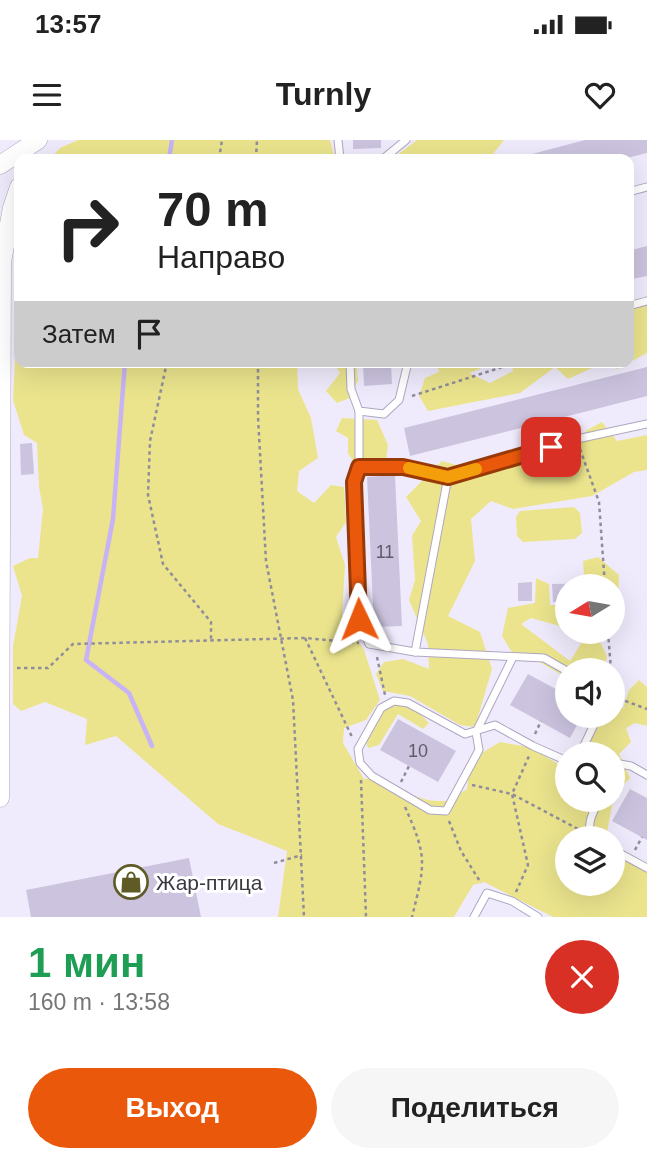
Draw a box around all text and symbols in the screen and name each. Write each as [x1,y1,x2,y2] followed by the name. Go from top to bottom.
[35,9,102,39] text: 13:57
[28,76,66,114] icon: menu
[276,76,371,112] text: Turnly
[581,76,619,114] icon: heart
[42,182,133,273] icon: right
[157,182,269,236] text: 70 m
[157,239,285,275] text: Направо
[130,315,168,353] icon: arrive
[42,319,116,349] text: Затем
[521,417,581,477] pin
[532,428,570,466] icon: arrive
[376,542,394,562] house number: 11
[555,574,625,644] north arrow
[555,574,625,896] map controls
[322,582,396,656] position arrow
[555,658,625,728] button: sound
[408,741,428,761] house number: 10
[555,742,625,812] button: search
[555,826,625,896] button: layers
[112,863,150,901] shop icon: Жар-птица
[156,871,263,894] place label: Жар-птица
[28,939,145,986] text: 1 мин
[545,940,619,1014] button: close
[28,989,170,1015] text: 160 m · 13:58
[28,1068,317,1148] button: Выход
[331,1068,619,1148] button: Поделиться

